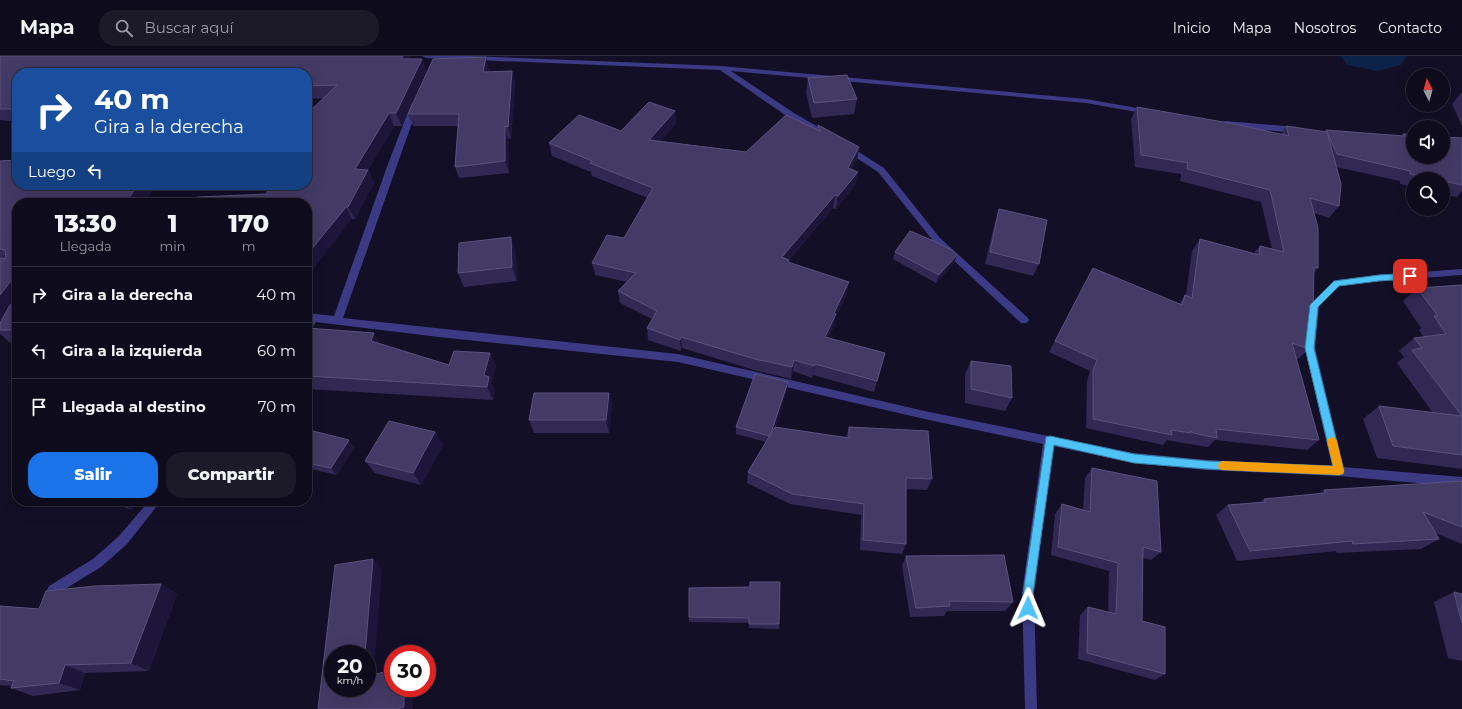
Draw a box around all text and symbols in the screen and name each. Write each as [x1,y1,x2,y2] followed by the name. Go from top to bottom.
[99,10,379,46] search box
[20,16,75,39] text: Mapa
[113,17,135,39] icon: search
[145,18,234,37] text: Buscar aquí
[1173,19,1210,37] text: Inicio
[1232,19,1272,37] text: Mapa
[1294,19,1356,37] text: Nosotros
[1378,19,1442,37] text: Contacto
[1406,68,1450,112] north arrow
[1406,68,1450,216] map controls
[94,82,170,116] text: 40 m
[28,84,80,136] icon: right
[94,116,244,138] text: Gira a la derecha
[1406,120,1450,164] button: sound
[84,160,106,182] icon: left
[28,162,76,181] text: Luego
[1406,172,1450,216] button: search
[55,209,117,238] text: 13:30
[168,209,177,238] text: 1
[228,209,269,238] text: 170
[60,238,112,254] text: Llegada
[159,238,186,254] text: min
[242,238,256,254] text: m
[1393,259,1427,293] pin
[1399,265,1421,287] icon: arrive
[28,284,50,306] icon: right
[62,285,193,304] text: Gira a la derecha
[256,285,296,304] text: 40 m
[28,340,50,362] icon: left
[62,341,202,360] text: Gira a la izquierda
[257,341,296,360] text: 60 m
[28,396,50,418] icon: arrive
[62,397,206,416] text: Llegada al destino
[258,397,296,416] text: 70 m
[28,452,158,498] button: Salir
[166,452,296,498] button: Compartir
[1007,587,1049,629] position arrow
[384,645,436,697] speed limit sign: 30
[337,654,363,678] text: 20
[337,674,363,687] text: km/h

